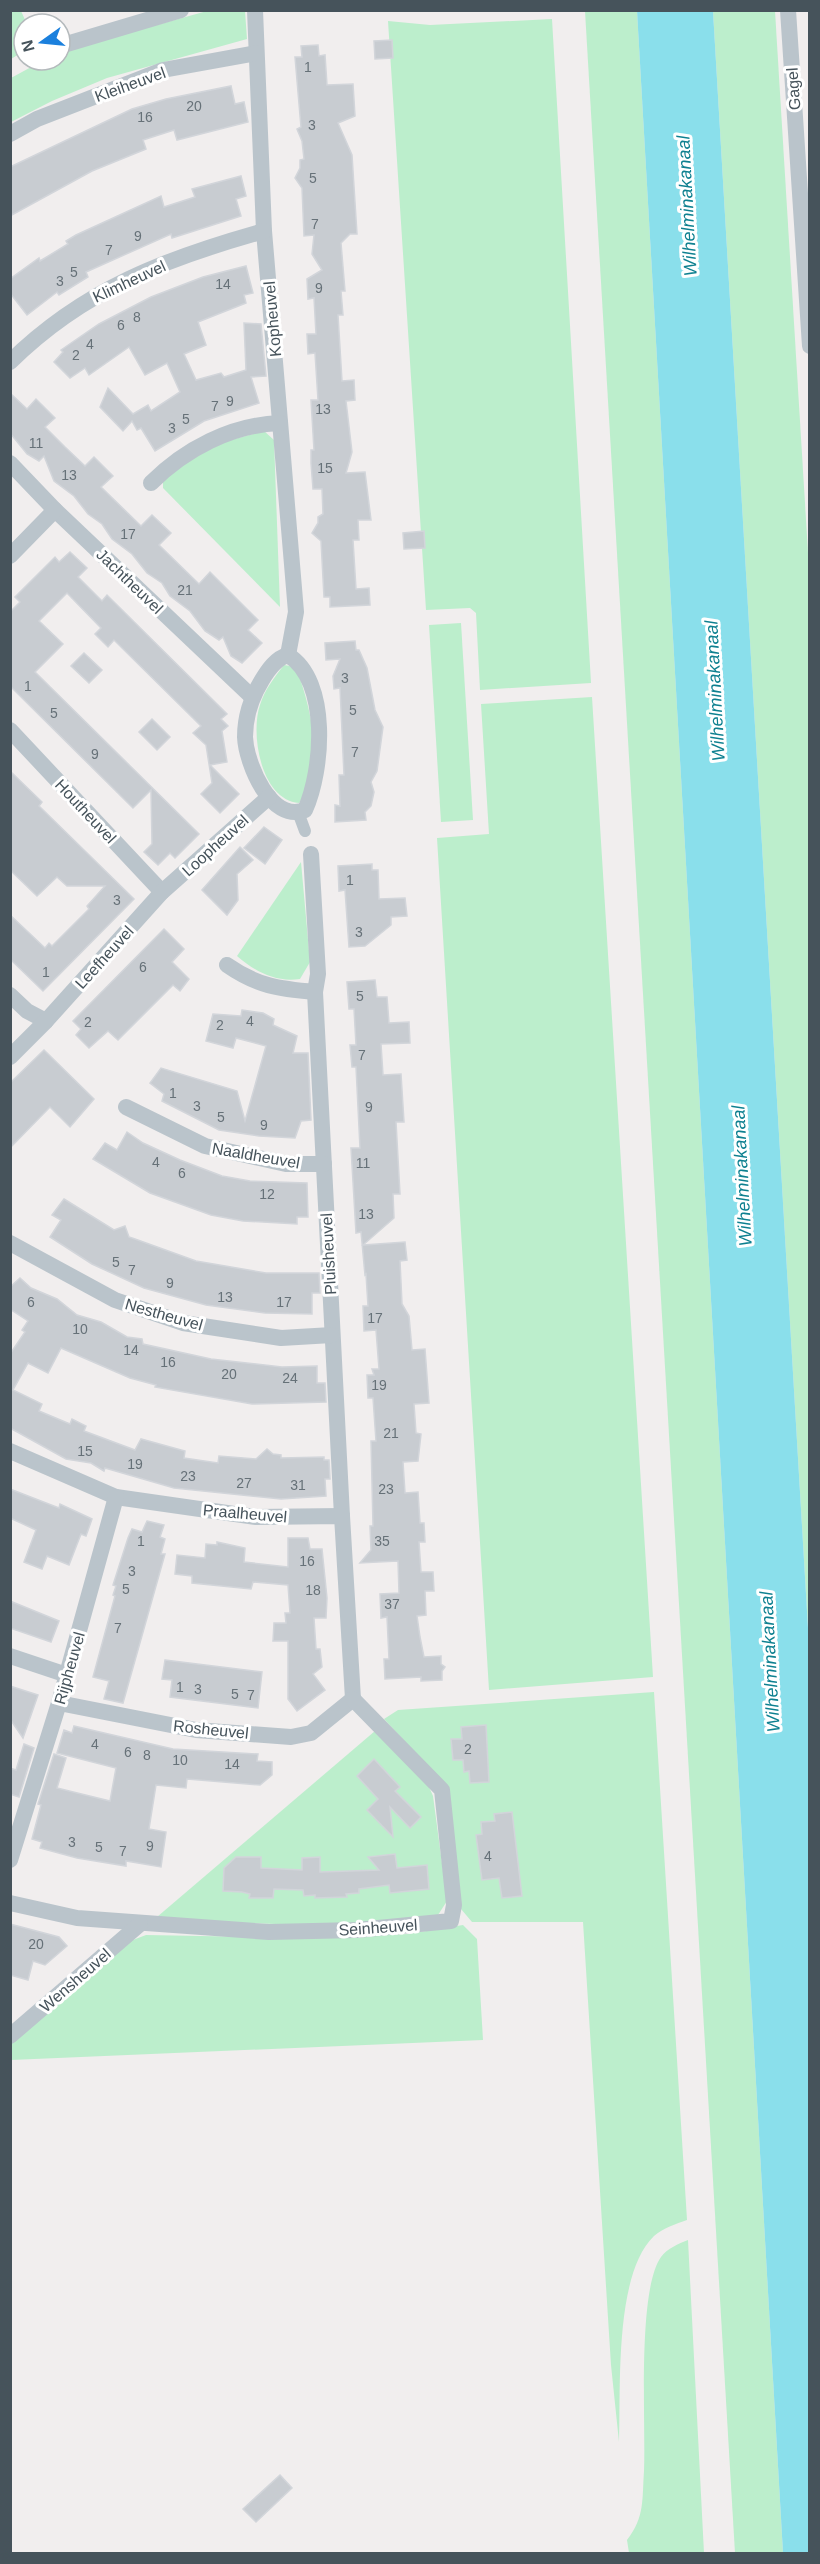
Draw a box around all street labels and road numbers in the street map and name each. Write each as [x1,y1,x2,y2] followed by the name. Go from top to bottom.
[93,64,168,105] street label: Kleiheuvel
[784,67,803,111] street label: Gagel
[90,257,168,306] street label: Klimheuvel
[261,281,284,357] street label: Kopheuvel
[93,546,166,617] street label: Jachtheuvel
[52,776,119,847] street label: Houtheuvel
[179,811,252,879] street label: Loopheuvel
[72,923,137,992] street label: Leefheuvel
[211,1139,301,1172] street label: Naaldheuvel
[318,1213,339,1295] street label: Pluisheuvel
[123,1295,205,1334] street label: Nestheuvel
[202,1501,288,1526] street label: Praalheuvel
[51,1630,88,1706] street label: Rijpheuvel
[172,1717,249,1742] street label: Rosheuvel
[338,1916,418,1939] street label: Seinheuvel
[37,1945,114,2016] street label: Wensheuvel

